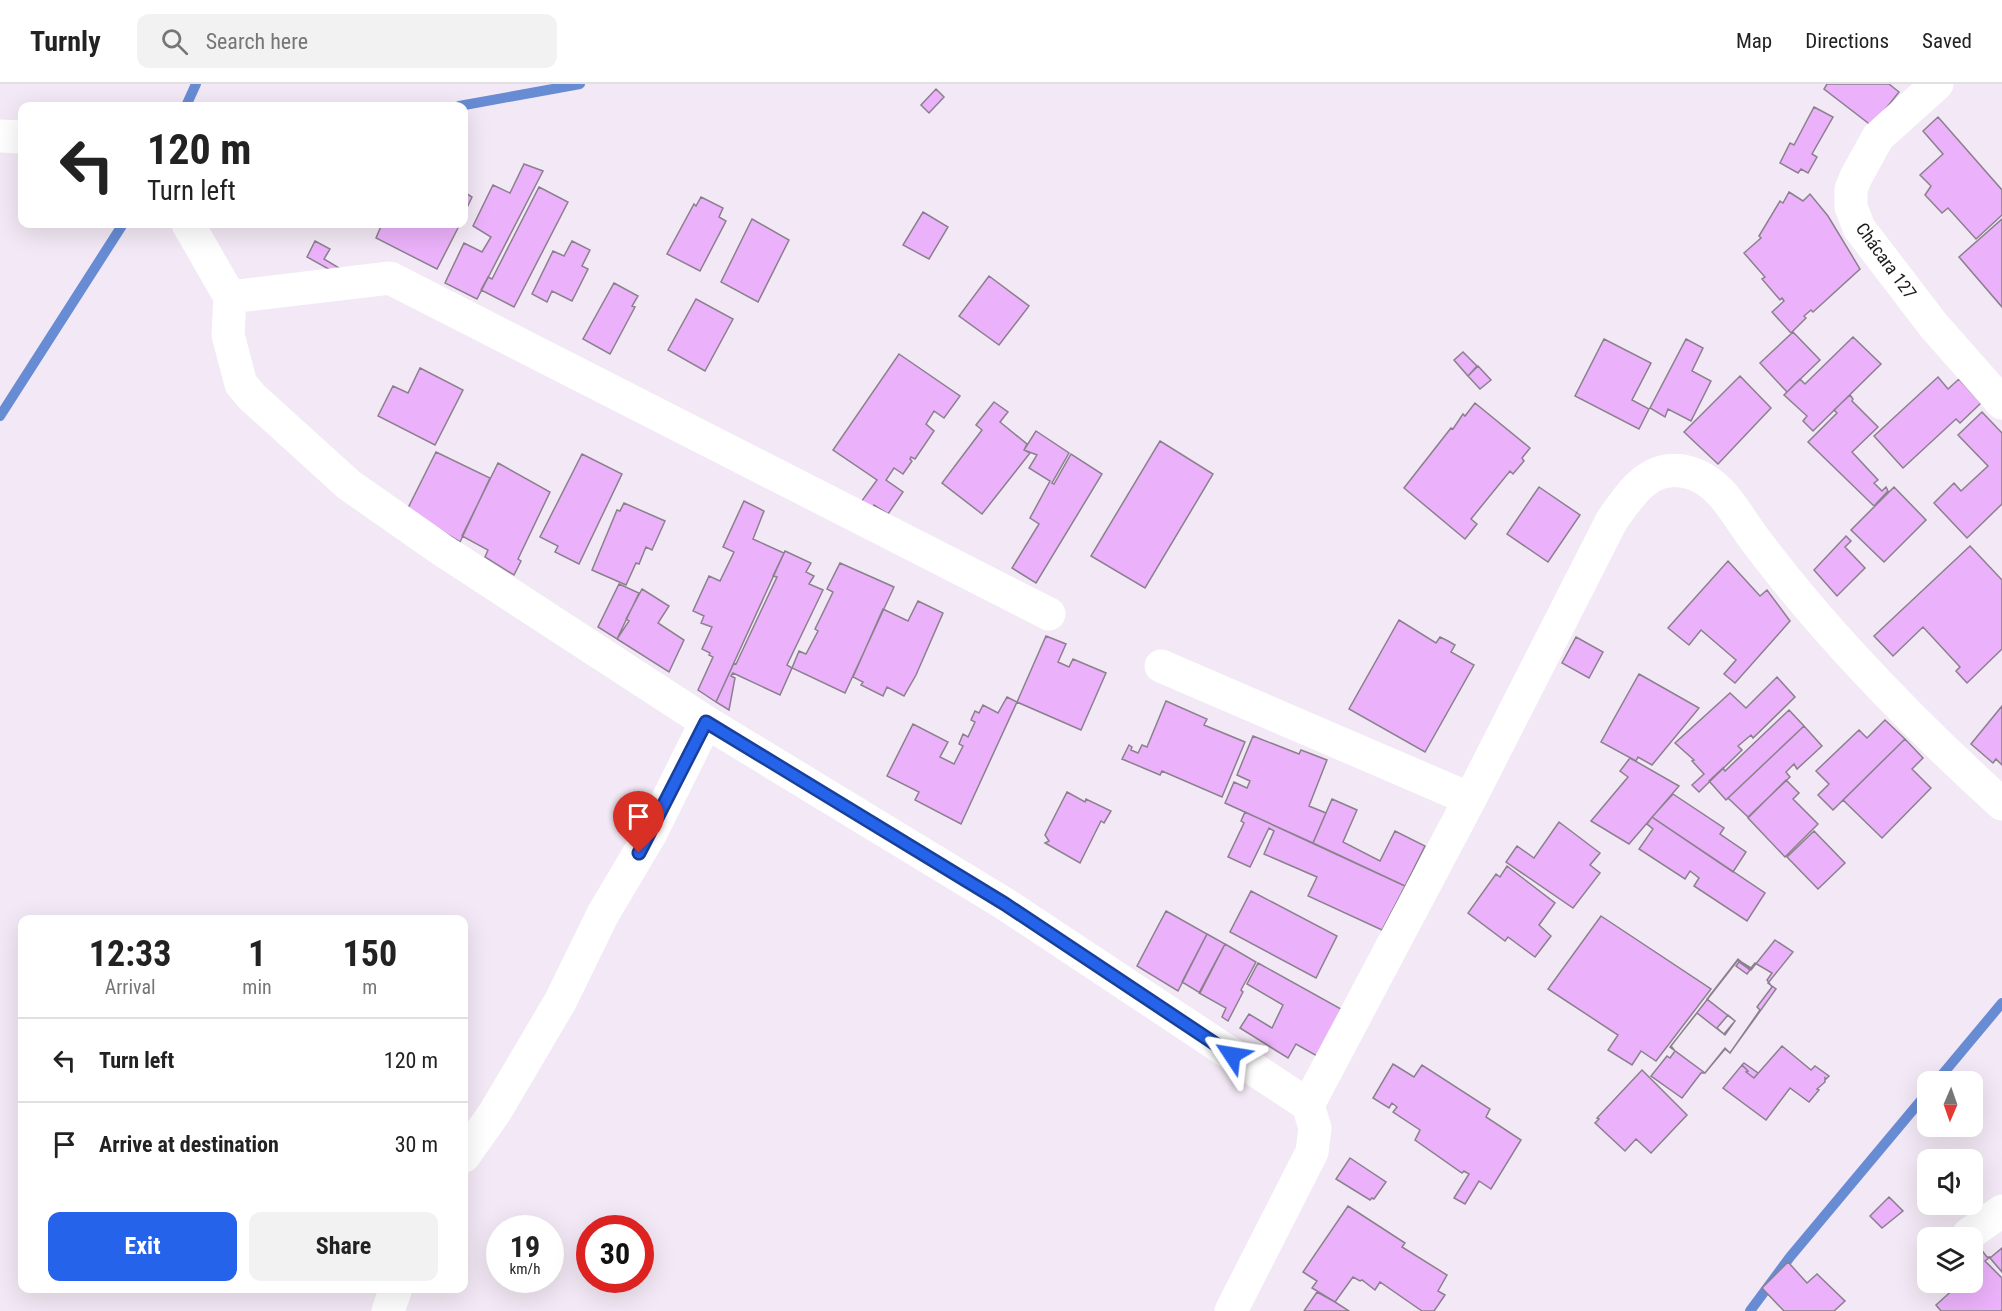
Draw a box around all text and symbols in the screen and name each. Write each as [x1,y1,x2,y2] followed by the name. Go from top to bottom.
[137,14,557,68] search box
[30,25,101,58] text: Turnly
[158,25,191,58] icon: search
[206,29,308,54] text: Search here
[1736,29,1772,53] text: Map
[1805,29,1889,53] text: Directions
[1922,29,1972,53] text: Saved
[147,125,252,174] text: 120 m
[48,126,126,204] icon: left
[147,175,236,207] text: Turn left
[1852,219,1921,303] street label: Chácara 127
[613,791,664,853] pin
[622,800,655,833] icon: arrive
[89,933,171,975] text: 12:33
[248,933,266,975] text: 1
[343,933,397,975] text: 150
[105,975,156,999] text: Arrival
[242,975,272,999] text: min
[362,975,377,999] text: m
[1200,1023,1264,1087] position arrow
[48,1044,81,1077] icon: left
[99,1048,174,1073] text: Turn left
[384,1048,438,1073] text: 120 m
[1917,1071,1983,1137] north arrow
[1917,1071,1983,1293] map controls
[48,1128,81,1161] icon: arrive
[99,1132,279,1157] text: Arrive at destination
[395,1132,438,1157] text: 30 m
[1917,1149,1983,1215] button: sound
[48,1212,237,1281] button: Exit
[249,1212,438,1281] button: Share
[576,1215,654,1293] speed limit sign: 30
[1917,1227,1983,1293] button: layers
[510,1229,540,1264] text: 19
[510,1260,540,1278] text: km/h

